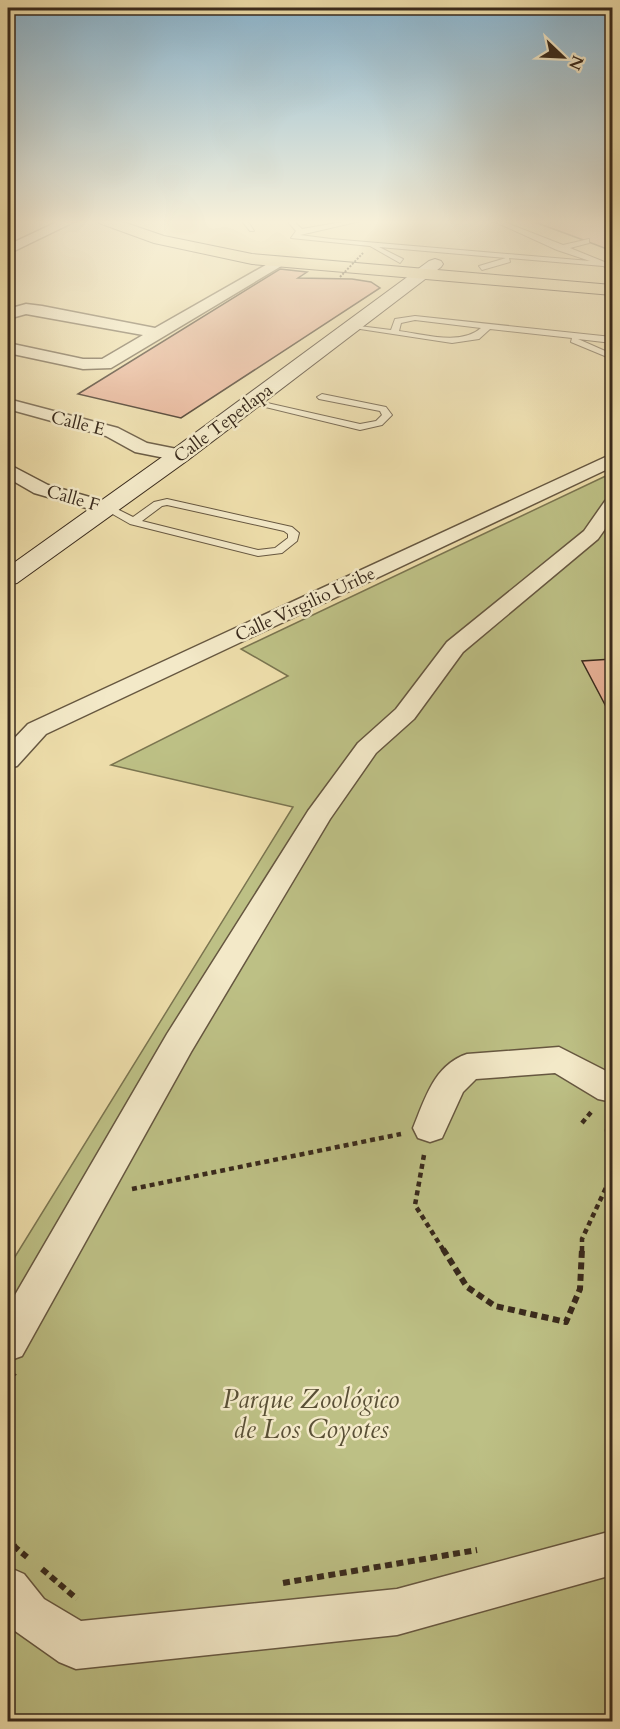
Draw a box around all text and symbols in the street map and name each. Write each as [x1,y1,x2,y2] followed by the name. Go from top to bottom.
[533,27,593,87] north arrow
[563,52,589,73] text: N
[169,378,278,469] street label: Calle Tepetlapa
[48,405,108,442] street label: Calle E
[43,479,102,518] street label: Calle F
[231,561,379,648] street label: Calle Virgilio Uribe
[223,1382,399,1447] park label: Parque Zoológico de Los Coyotes

